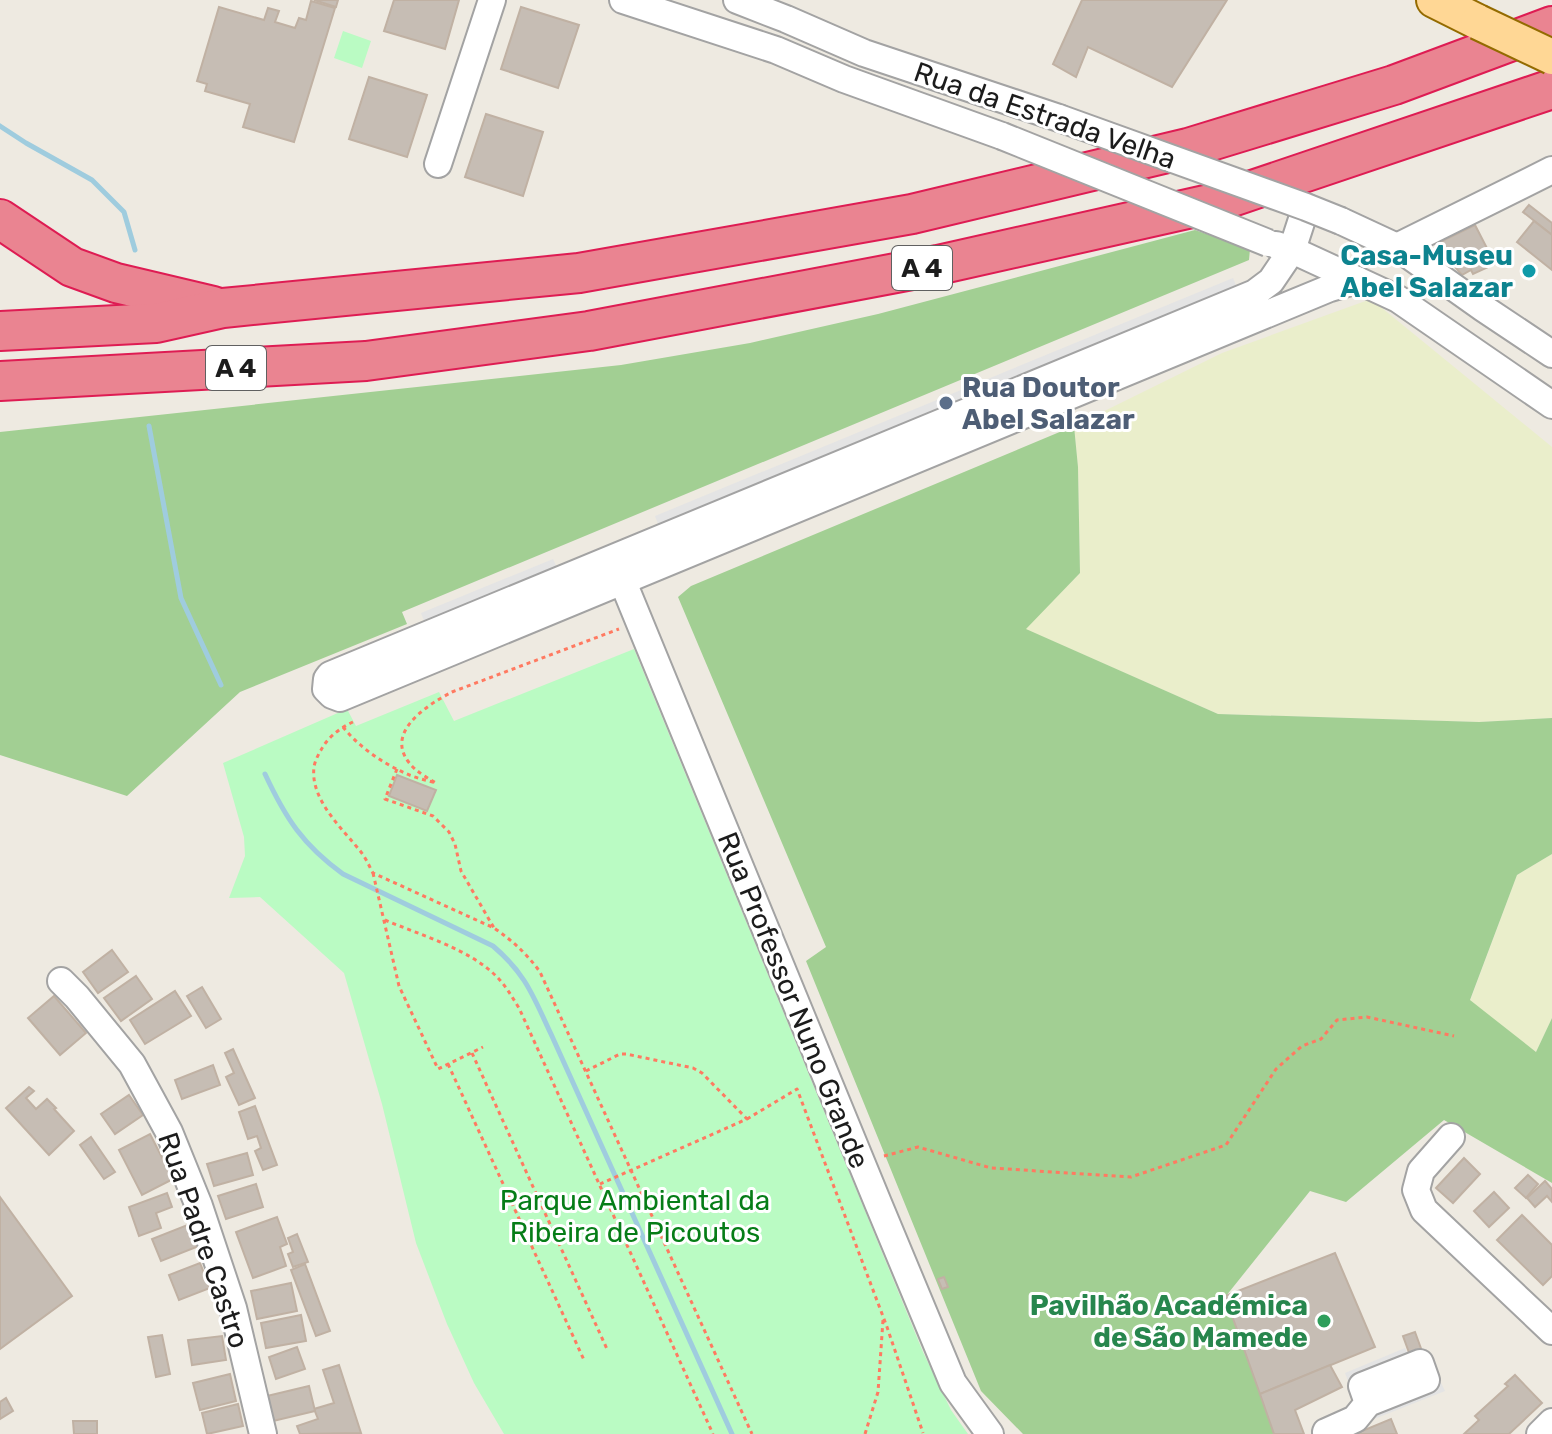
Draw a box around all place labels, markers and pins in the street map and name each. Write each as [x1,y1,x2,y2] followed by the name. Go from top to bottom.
[1340,239,1513,304] place label: Casa-Museu Abel Salazar
[1520,262,1538,280] marker: Casa-Museu Abel Salazar
[962,371,1135,436] place label: Rua Doutor Abel Salazar
[937,394,955,412] marker: Rua Doutor Abel Salazar
[1030,1289,1308,1354] place label: Pavilhão Académica de São Mamede
[1315,1312,1333,1330] marker: Pavilhão Académica de São Mamede

